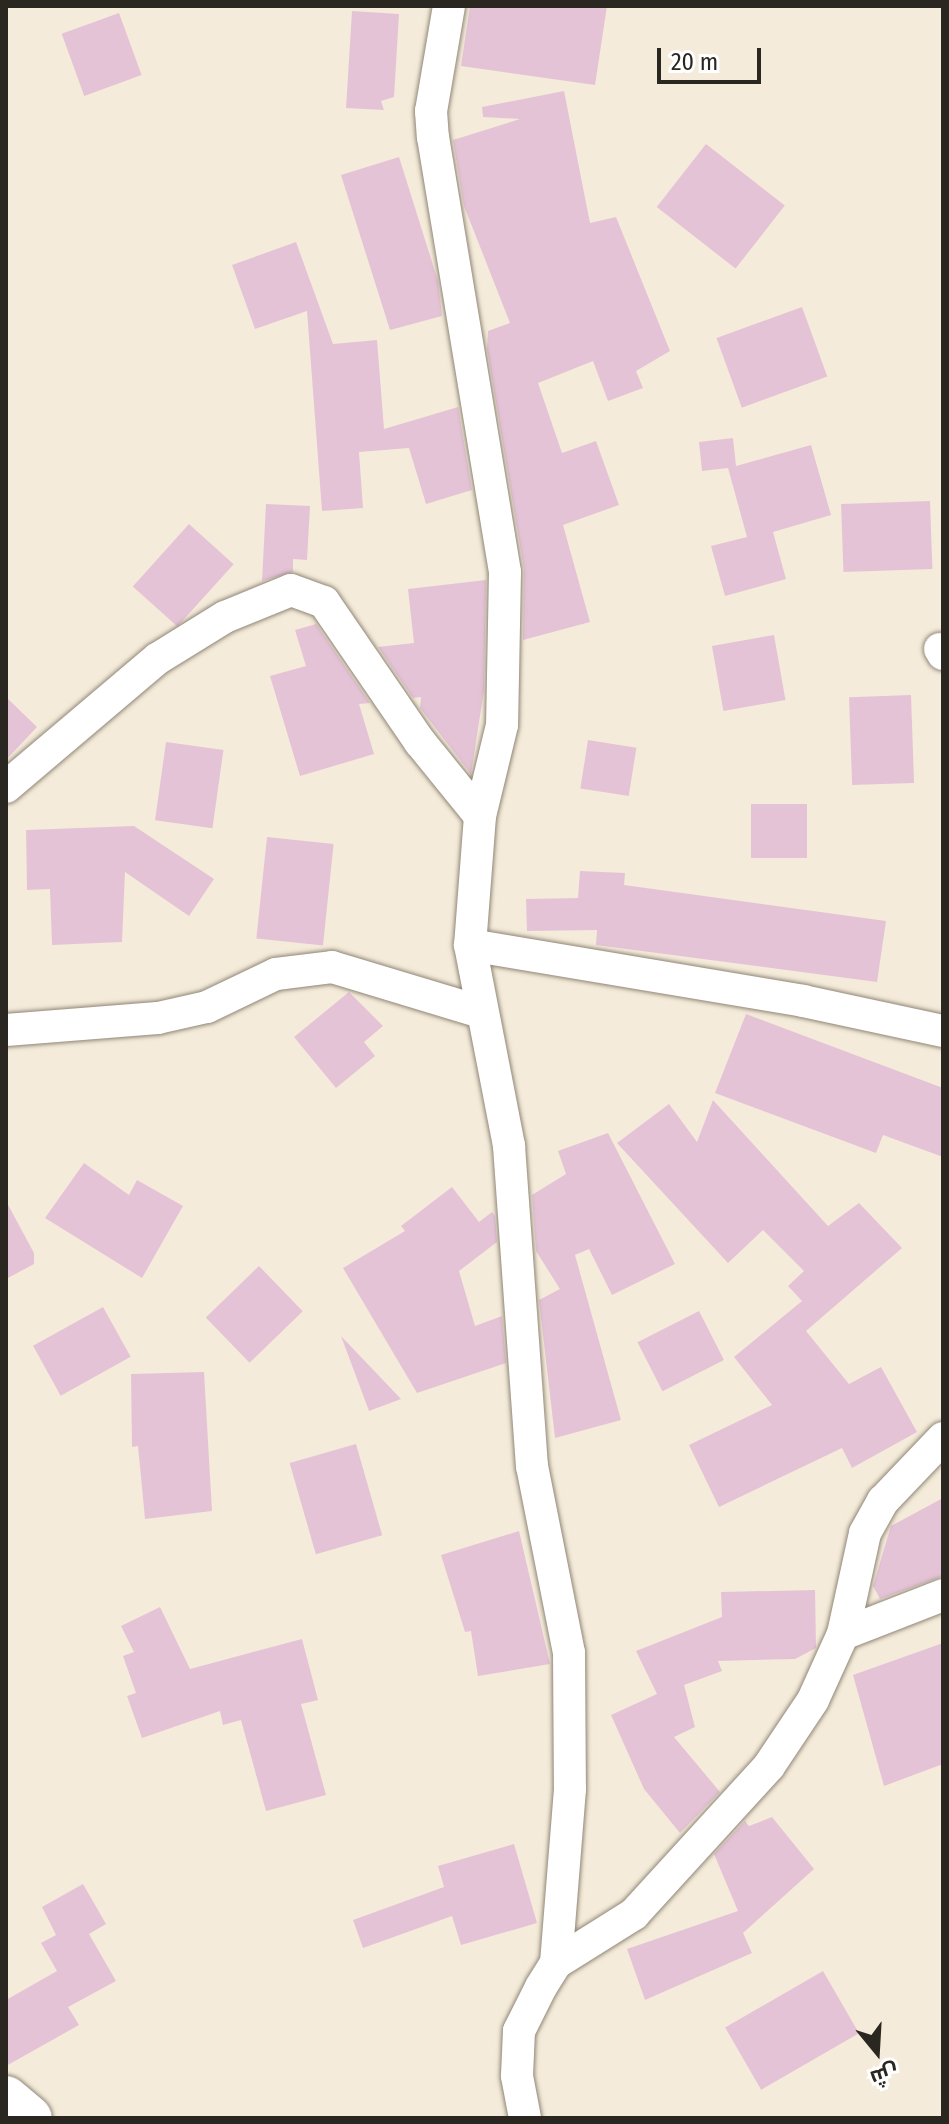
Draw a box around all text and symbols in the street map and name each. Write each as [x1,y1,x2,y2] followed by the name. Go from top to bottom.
[661,32,765,82] scale bar
[671,48,718,76] text: 20 m
[837,2012,917,2092] north arrow
[867,2058,902,2093] text: ش

